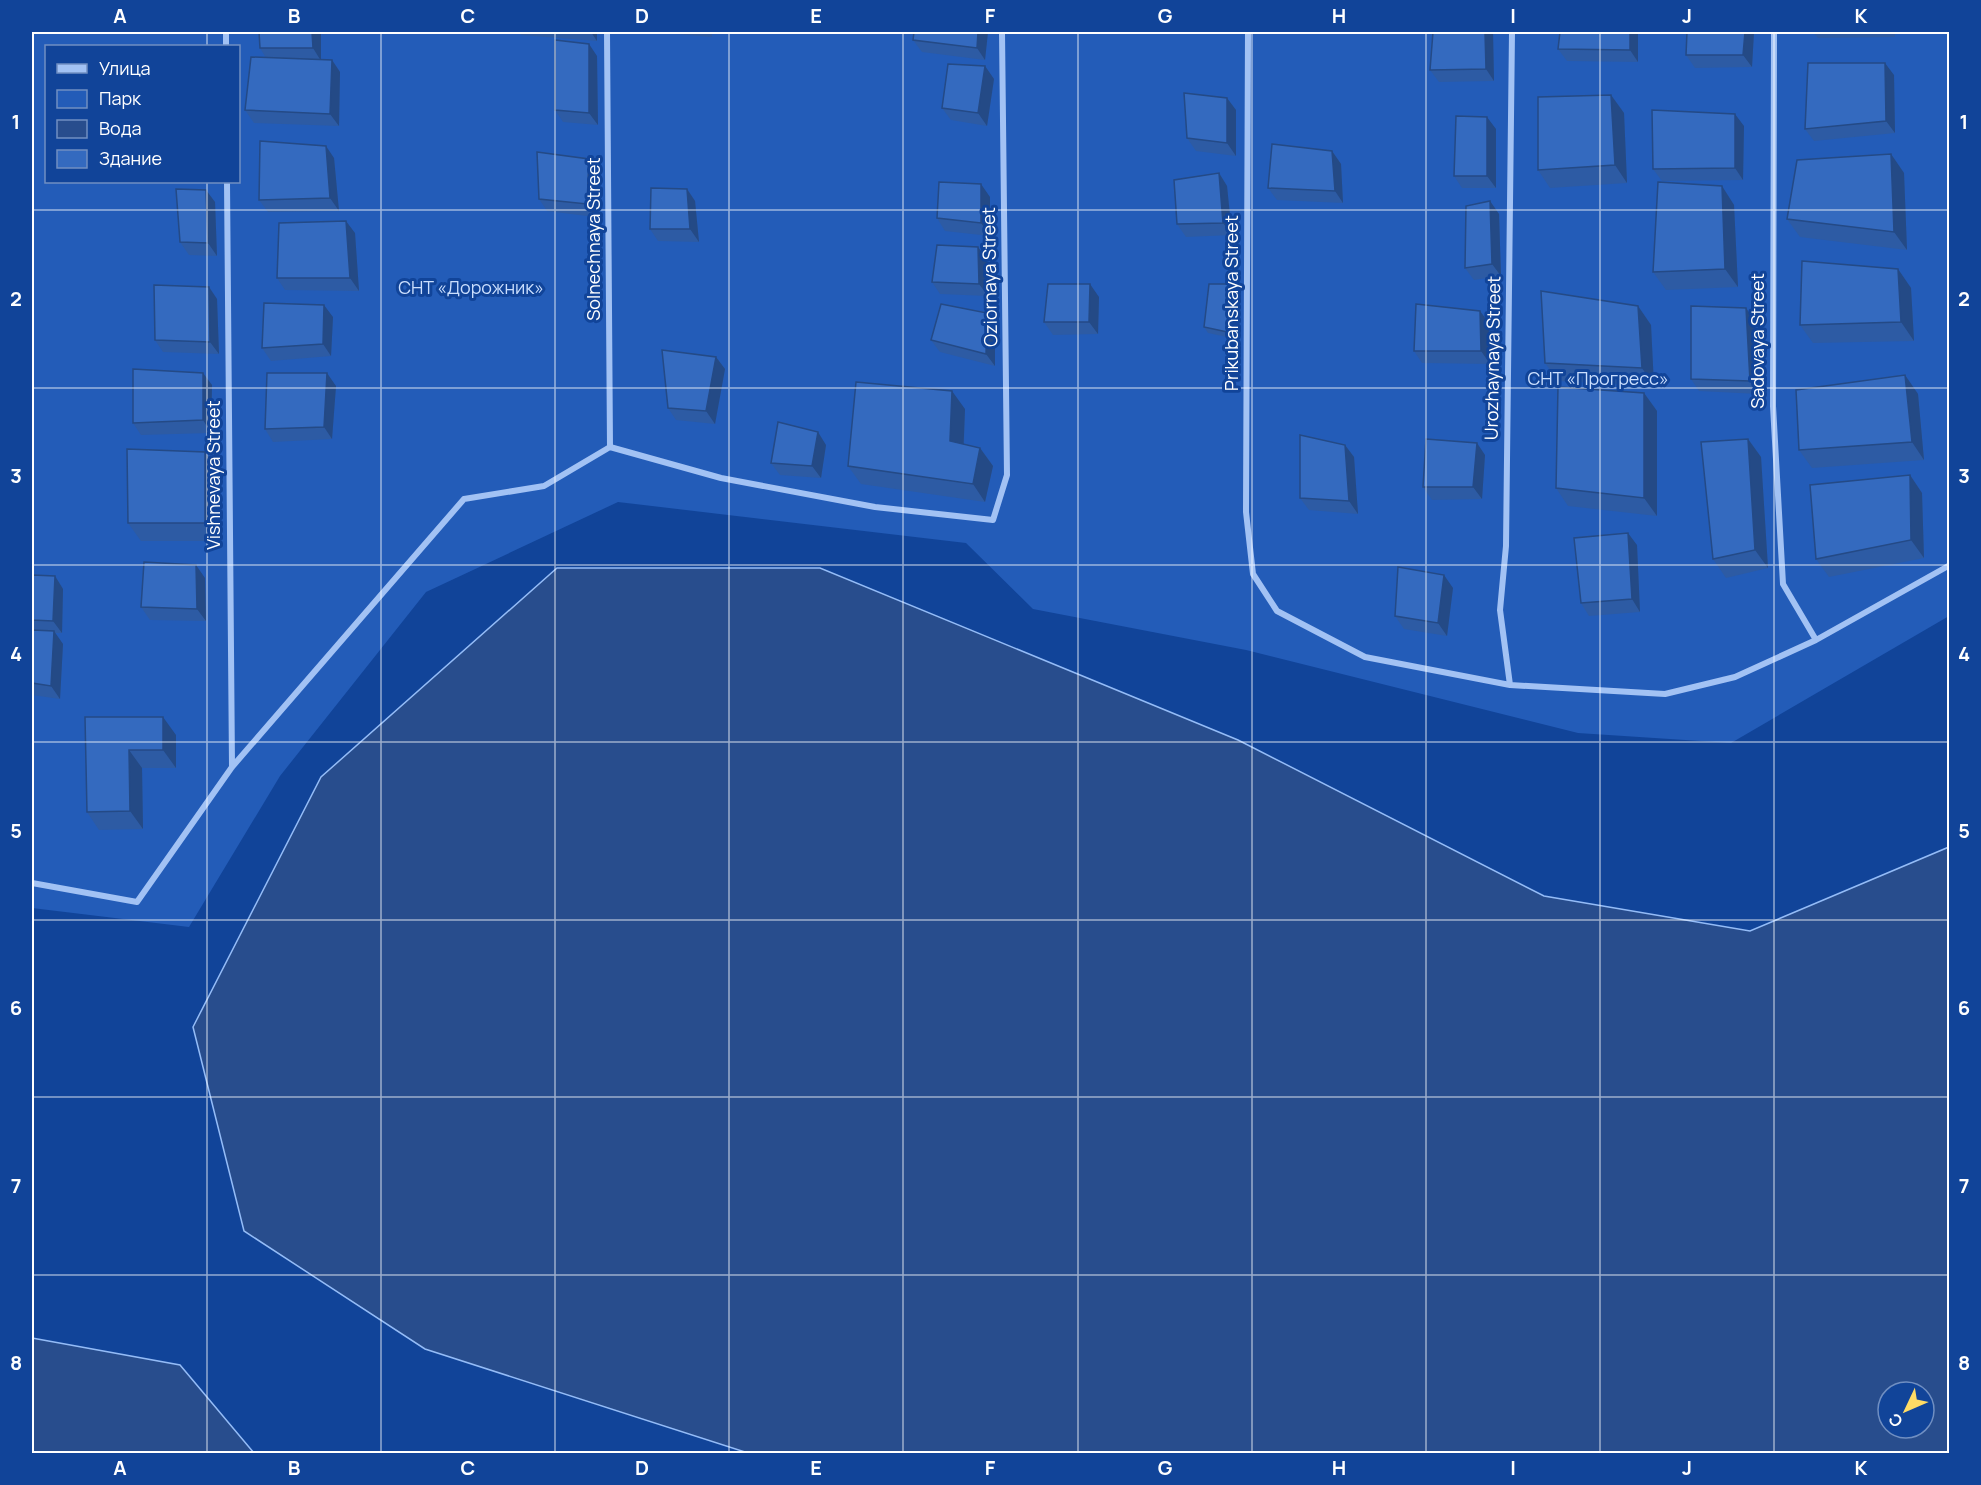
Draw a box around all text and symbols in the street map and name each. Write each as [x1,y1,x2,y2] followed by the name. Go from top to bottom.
[113,2,127,29] text: A
[288,2,301,29] text: B
[461,2,475,29] text: C
[635,2,649,29] text: D
[810,2,822,29] text: E
[985,2,996,29] text: F
[1158,2,1173,29] text: G
[1332,2,1346,29] text: H
[1510,2,1516,29] text: I
[1682,2,1692,29] text: J
[1855,2,1868,29] text: K
[45,45,240,183] legend
[99,56,151,80] text: Улица
[99,86,142,110] text: Парк
[12,108,20,135] text: 1
[1960,108,1968,135] text: 1
[99,116,141,140] text: Вода
[99,146,162,170] text: Здание
[581,157,605,321] street label: Solnechnaya Street
[976,207,1002,347] street label: Oziornaya Street
[1219,215,1243,391] street label: Prikubanskaya Street
[1745,273,1769,409] street label: Sadovaya Street
[398,275,544,299] park label: СНТ «Дорожник»
[1479,276,1505,440] street label: Urozhaynaya Street
[10,285,22,312] text: 2
[1958,285,1970,312] text: 2
[1527,366,1669,390] park label: СНТ «Прогресс»
[201,400,225,550] street label: Vishnevaya Street
[10,462,22,489] text: 3
[1958,462,1970,489] text: 3
[10,640,22,667] text: 4
[1958,640,1970,667] text: 4
[10,817,22,844] text: 5
[1958,817,1970,844] text: 5
[10,994,22,1021] text: 6
[1958,994,1970,1021] text: 6
[11,1172,21,1199] text: 7
[1959,1172,1969,1199] text: 7
[10,1349,22,1376] text: 8
[1958,1349,1970,1376] text: 8
[1876,1380,1936,1440] north arrow
[1883,1408,1907,1432] text: С
[113,1454,127,1481] text: A
[288,1454,301,1481] text: B
[461,1454,475,1481] text: C
[635,1454,649,1481] text: D
[810,1454,822,1481] text: E
[985,1454,996,1481] text: F
[1158,1454,1173,1481] text: G
[1332,1454,1346,1481] text: H
[1510,1454,1516,1481] text: I
[1682,1454,1692,1481] text: J
[1855,1454,1868,1481] text: K

